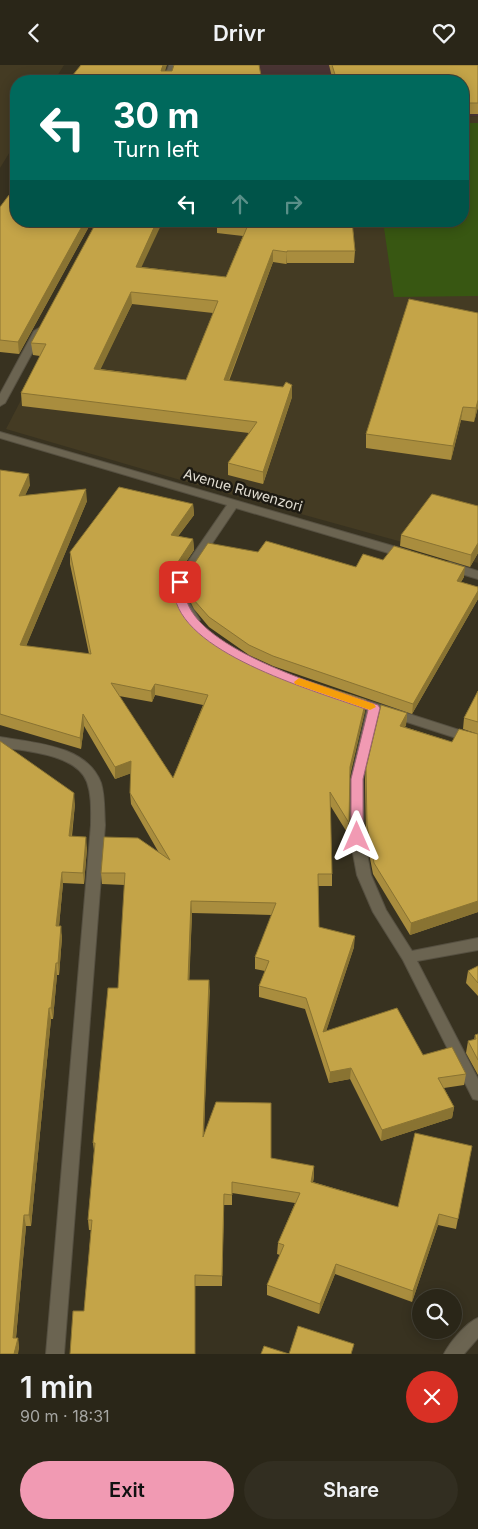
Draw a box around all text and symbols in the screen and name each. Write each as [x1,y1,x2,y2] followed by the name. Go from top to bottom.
[20,19,48,47] icon: back
[430,19,458,47] icon: heart
[213,20,265,46] text: Drivr
[113,94,199,136] text: 30 m
[30,95,95,160] icon: left
[113,136,199,162] text: Turn left
[173,190,201,218] icon: left
[226,190,254,218] icon: ahead
[279,190,307,218] icon: right
[182,464,305,515] street label: Avenue Ruwenzori
[159,561,201,603] pin
[166,568,194,596] icon: arrive
[330,810,382,862] position arrow
[412,1289,462,1339] map controls
[412,1289,462,1339] button: search
[20,1369,93,1405] text: 1 min
[406,1371,458,1423] button: close
[20,1406,110,1426] text: 90 m · 18:31
[20,1461,234,1519] button: Exit
[244,1461,458,1519] button: Share

